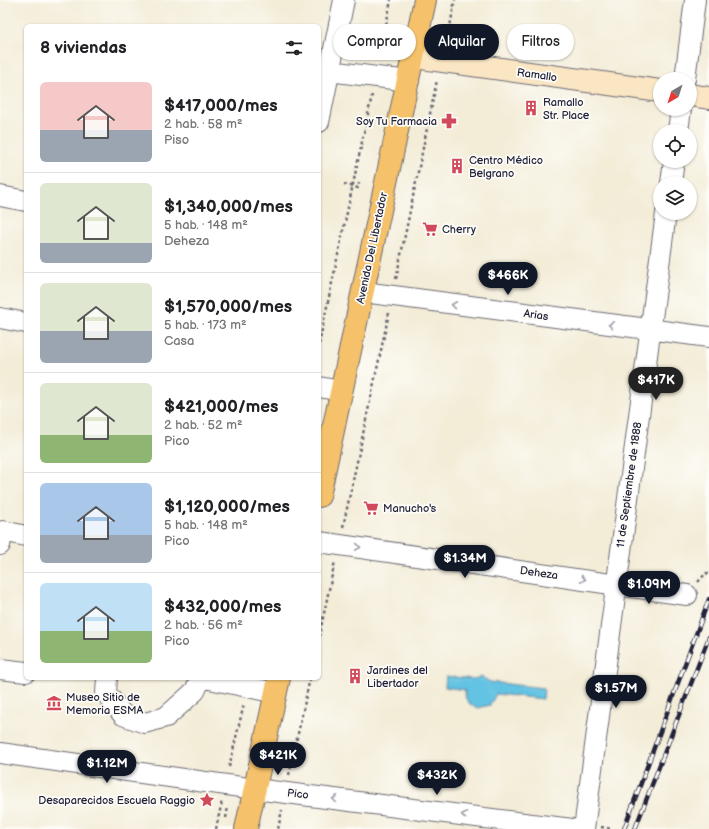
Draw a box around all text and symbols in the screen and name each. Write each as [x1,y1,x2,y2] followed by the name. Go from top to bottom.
[333,24,416,60] chip: Comprar
[424,24,499,60] chip: Alquilar
[507,24,574,60] chip: Filtros
[283,37,305,59] icon: filters
[40,38,127,58] text: 8 viviendas
[516,66,558,84] street label: Ramallo
[653,72,697,116] north arrow
[653,72,697,220] map controls
[164,96,278,116] text: $417,000/mes
[543,96,590,122] place label: Ramallo Str. Place
[72,98,120,146] icon: home
[522,99,540,117] building icon: Ramallo Str. Place
[440,112,458,130] pharmacy icon: Soy Tu Farmacia
[356,115,437,128] place label: Soy Tu Farmacia
[164,116,243,132] text: 2 hab. · 58 m²
[653,124,697,168] button: locate
[164,132,189,148] text: Piso
[469,154,543,180] place label: Centro Médico Belgrano
[448,157,466,175] building icon: Centro Médico Belgrano
[653,176,697,220] button: layers
[354,190,390,305] street label: Avenida Del Libertador
[164,197,293,217] text: $1,340,000/mes
[72,199,120,247] icon: home
[164,217,248,233] text: 5 hab. · 148 m²
[421,220,439,238] supermarket icon: Cherry
[442,223,476,236] place label: Cherry
[164,233,209,249] text: Deheza
[480,262,536,296] pin: $466K
[488,267,528,283] text: $466K
[164,297,292,317] text: $1,570,000/mes
[72,299,120,347] icon: home
[451,301,457,310] one-way arrow
[523,307,550,323] street label: Arias
[164,317,247,333] text: 5 hab. · 173 m²
[608,321,614,330] one-way arrow
[164,333,194,349] text: Casa
[628,367,684,401] pin: $417K
[637,372,675,388] text: $417K
[164,397,278,417] text: $421,000/mes
[72,399,120,447] icon: home
[164,417,243,433] text: 2 hab. · 52 m²
[614,421,644,549] street label: 11 de Septiembre de 1888
[164,433,190,449] text: Pico
[164,497,290,517] text: $1,120,000/mes
[72,499,120,547] icon: home
[362,499,380,517] supermarket icon: Manucho's
[383,502,437,515] place label: Manucho's
[164,517,248,533] text: 5 hab. · 148 m²
[164,533,190,549] text: Pico
[355,542,361,551] one-way arrow
[432,545,498,579] pin: $1.34M
[443,550,487,566] text: $1.34M
[519,564,559,582] street label: Deheza
[616,571,682,605] pin: $1.09M
[580,574,586,583] one-way arrow
[627,576,671,592] text: $1.09M
[164,597,281,617] text: $432,000/mes
[72,599,120,647] icon: home
[164,617,243,633] text: 2 hab. · 56 m²
[164,633,190,649] text: Pico
[367,664,428,690] place label: Jardines del Libertador
[346,667,364,685] building icon: Jardines del Libertador
[583,675,649,709] pin: $1.57M
[595,680,637,696] text: $1.57M
[66,691,143,717] place label: Museo Sitio de Memoria ESMA
[45,694,63,712] museum icon: Museo Sitio de Memoria ESMA
[250,742,306,776] pin: $421K
[259,747,297,763] text: $421K
[74,750,140,784] pin: $1.12M
[86,755,128,771] text: $1.12M
[409,762,465,796] pin: $432K
[417,767,457,783] text: $432K
[286,786,310,802] street label: Pico
[198,791,216,809] place icon: Desaparecidos Escuela Raggio
[38,794,195,807] place label: Desaparecidos Escuela Raggio
[332,795,338,804] one-way arrow
[461,811,467,820] one-way arrow

